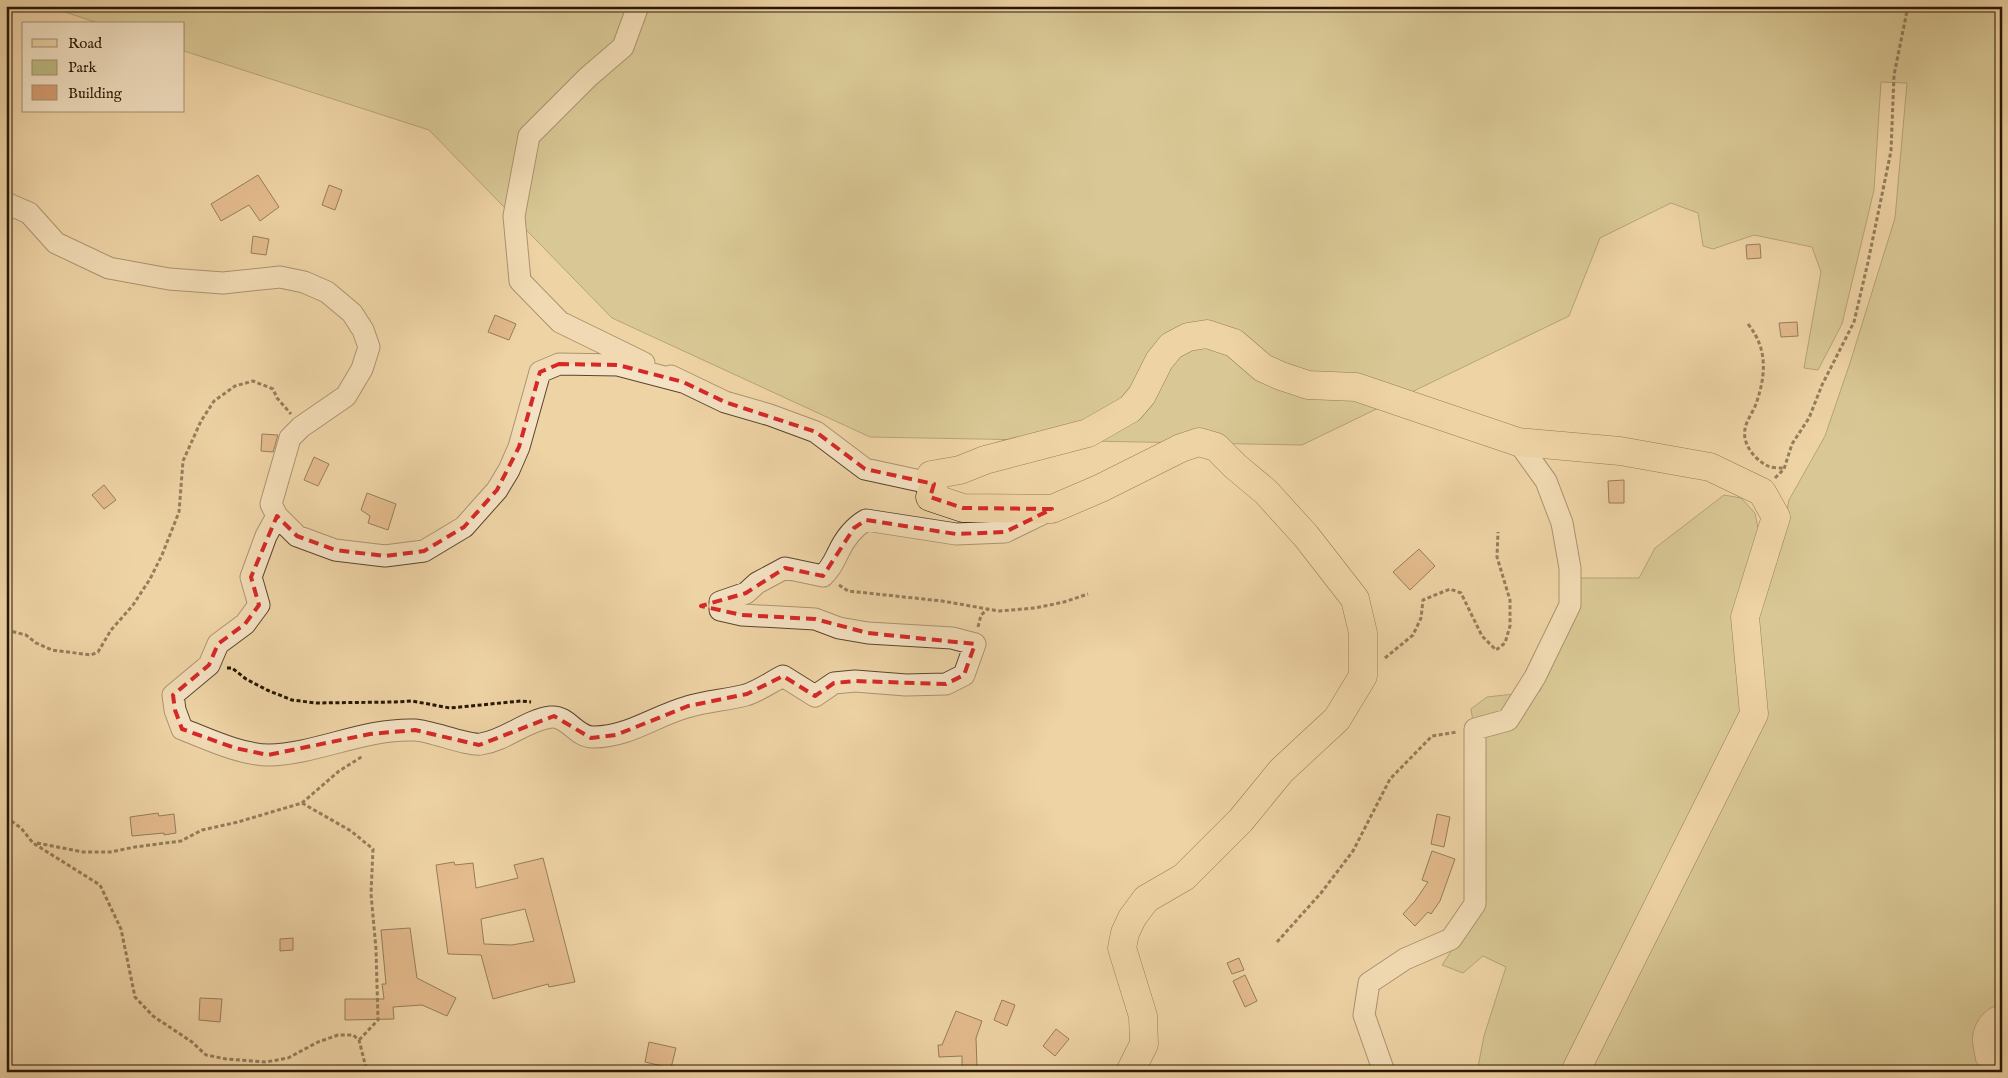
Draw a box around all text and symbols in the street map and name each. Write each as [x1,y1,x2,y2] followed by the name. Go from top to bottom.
[22,22,185,112] legend
[68,34,103,53] text: Road
[68,58,98,77] text: Park
[68,84,123,103] text: Building

